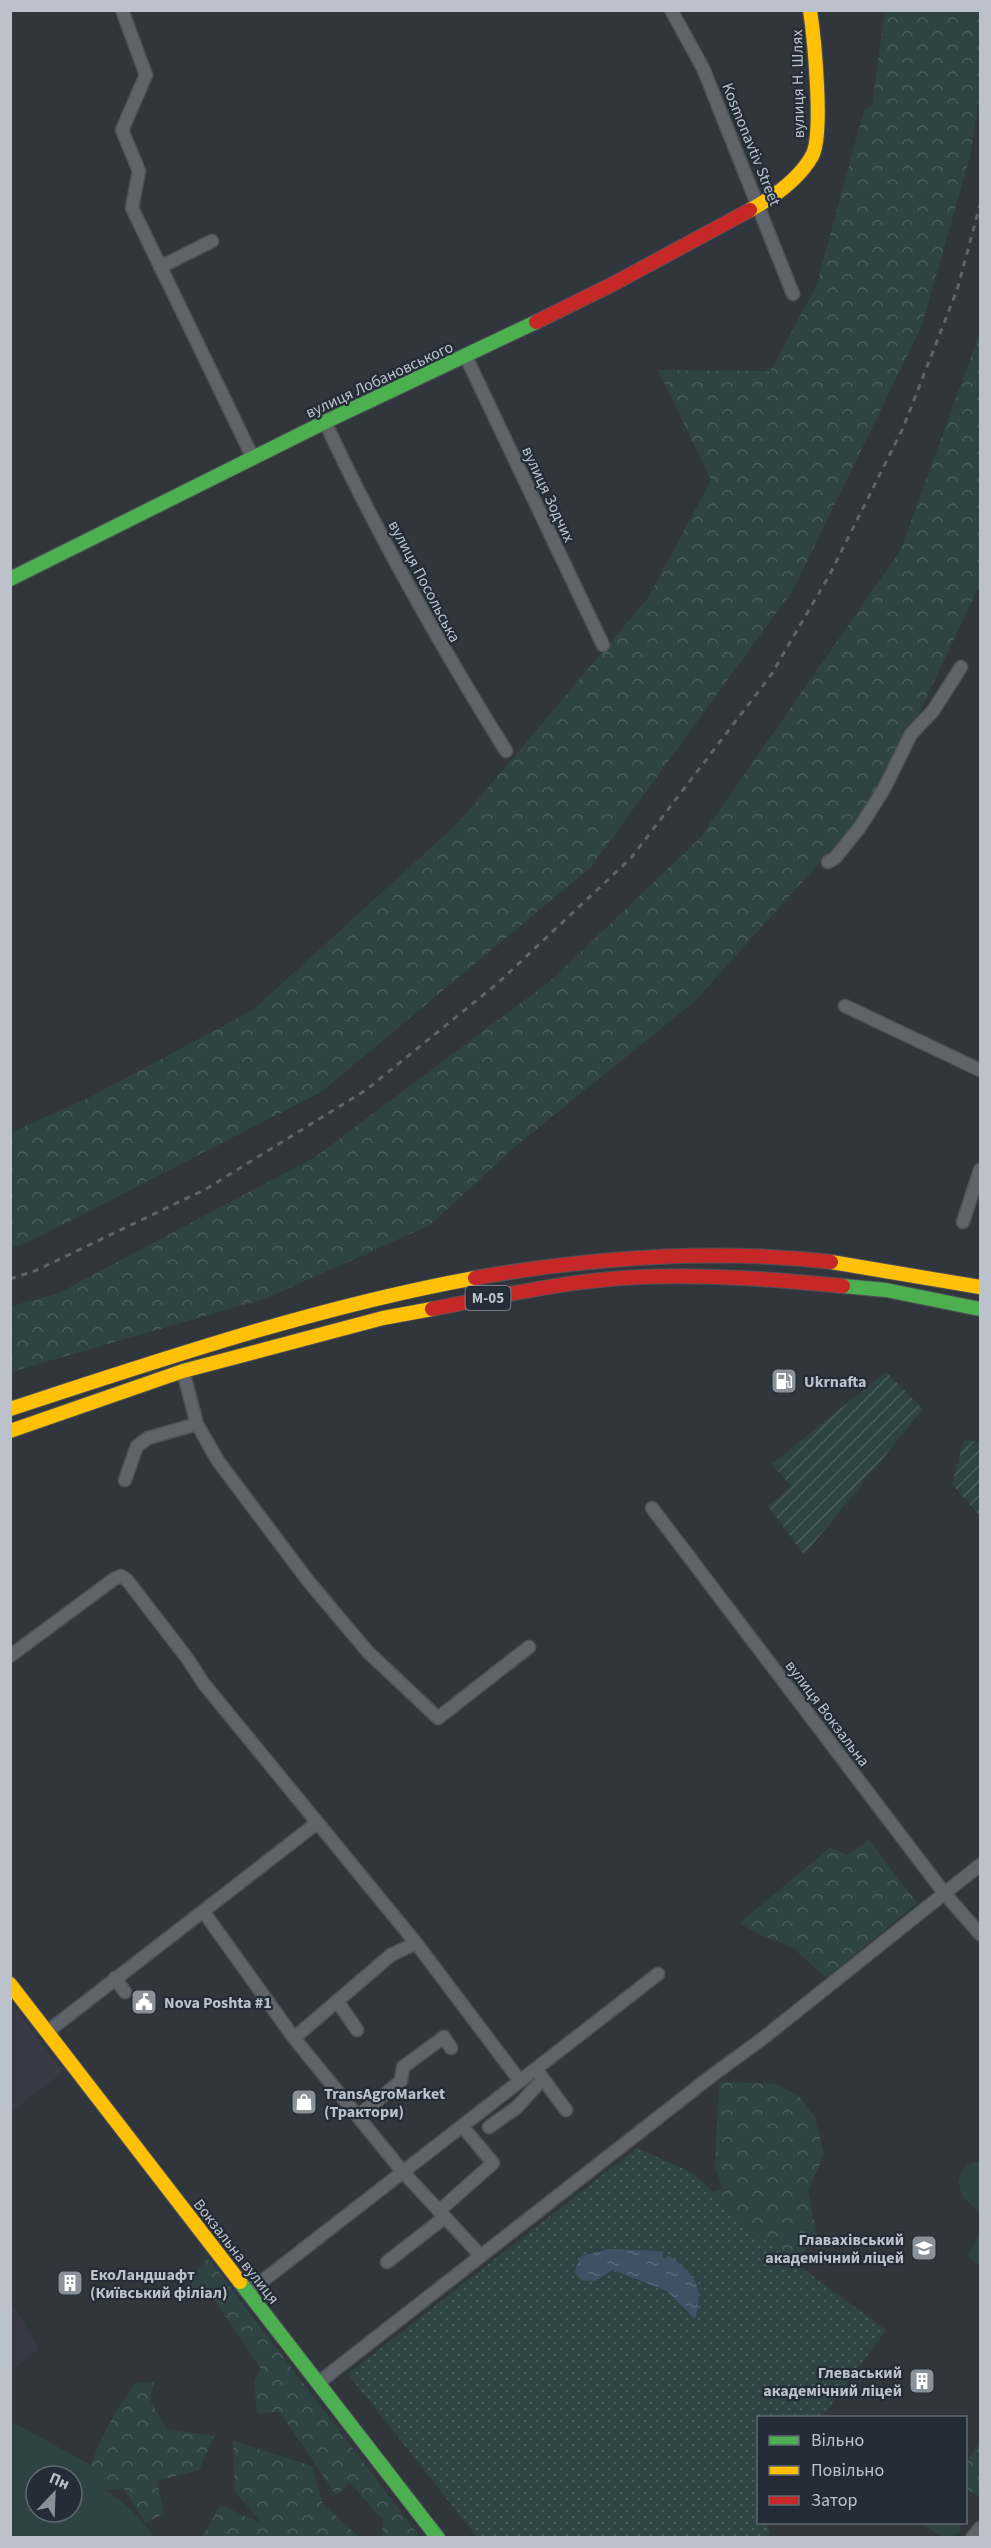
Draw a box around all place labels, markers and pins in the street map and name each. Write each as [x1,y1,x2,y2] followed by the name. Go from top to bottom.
[769,1366,799,1396] fuel station icon: Ukrnafta
[804,1371,866,1393] place label: Ukrnafta
[129,1987,159,2017] public building icon: Nova Poshta #1
[164,1992,272,2014] place label: Nova Poshta #1
[324,2083,445,2123] place label: TransAgroMarket (Трактори)
[289,2087,319,2117] shop icon: TransAgroMarket (Трактори)
[765,2229,904,2269] place label: Главахівський академічний ліцей
[909,2233,939,2263] school or university icon: Главахівський академічний ліцей
[90,2264,227,2304] place label: ЕкоЛандшафт (Київський філіал)
[55,2268,85,2298] building icon: ЕкоЛандшафт (Київський філіал)
[763,2362,902,2402] place label: Глеваський академічний ліцей
[907,2366,937,2396] building icon: Глеваський академічний ліцей

